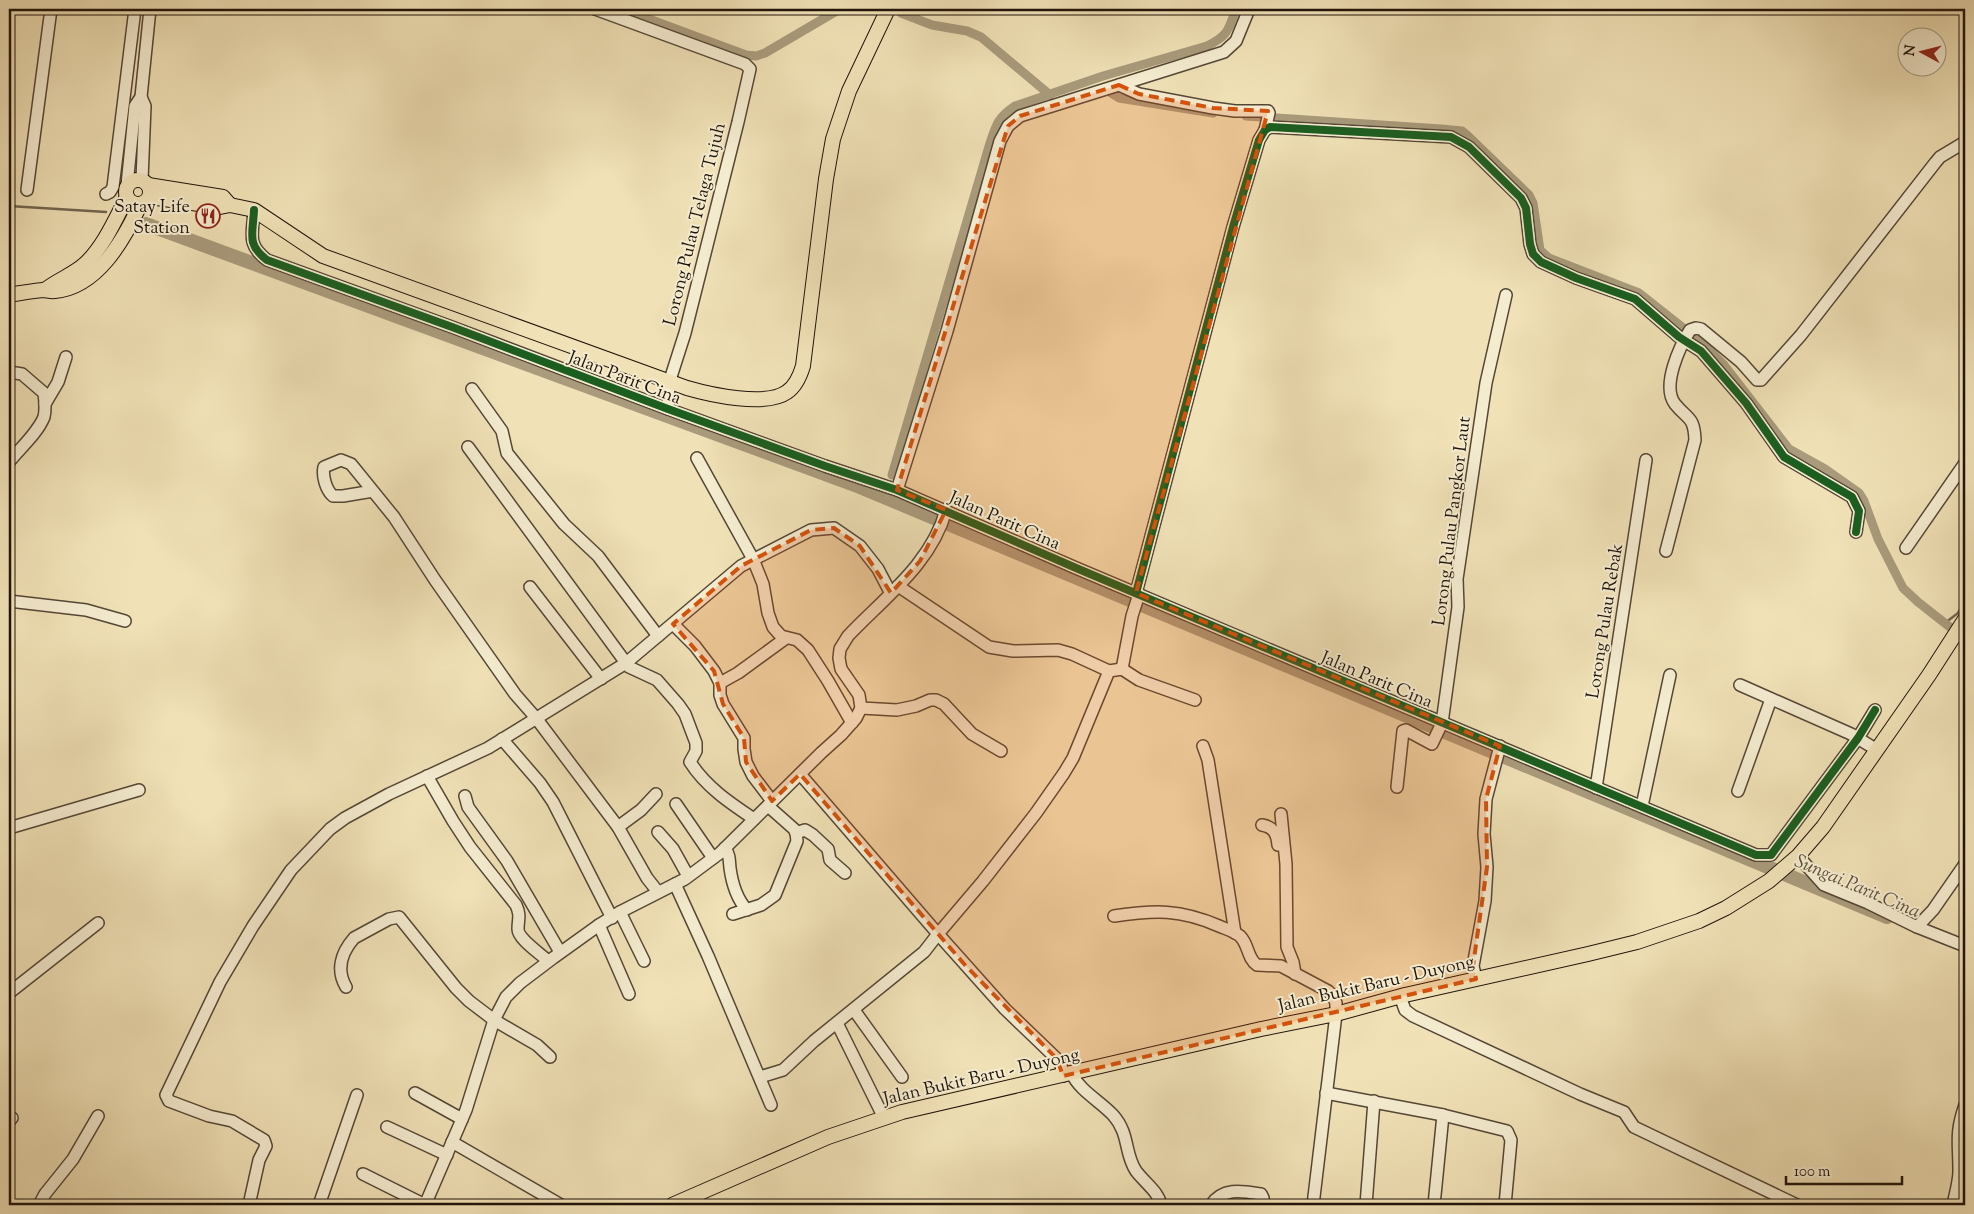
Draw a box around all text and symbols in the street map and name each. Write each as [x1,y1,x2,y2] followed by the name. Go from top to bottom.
[1896,28,1946,78] north arrow
[1900,44,1922,57] text: N
[658,120,734,329] street label: Lorong Pulau Telaga Tujuh
[114,195,190,242] place label: Satay Life Station
[195,203,221,229] restaurant icon: Satay Life Station
[563,345,685,412] street label: Jalan Parit Cina
[1427,415,1479,627] street label: Lorong Pulau Pangkor Laut
[943,485,1064,558] street label: Jalan Parit Cina
[1581,542,1631,701] street label: Lorong Pulau Rebak
[1315,645,1436,716] street label: Jalan Parit Cina
[1790,849,1924,926] water label: Sungai Parit Cina
[1275,950,1477,1020] street label: Jalan Bukit Baru - Duyong
[880,1043,1082,1113] street label: Jalan Bukit Baru - Duyong
[1786,1154,1903,1186] scale bar
[1794,1162,1831,1183] text: 100 m

